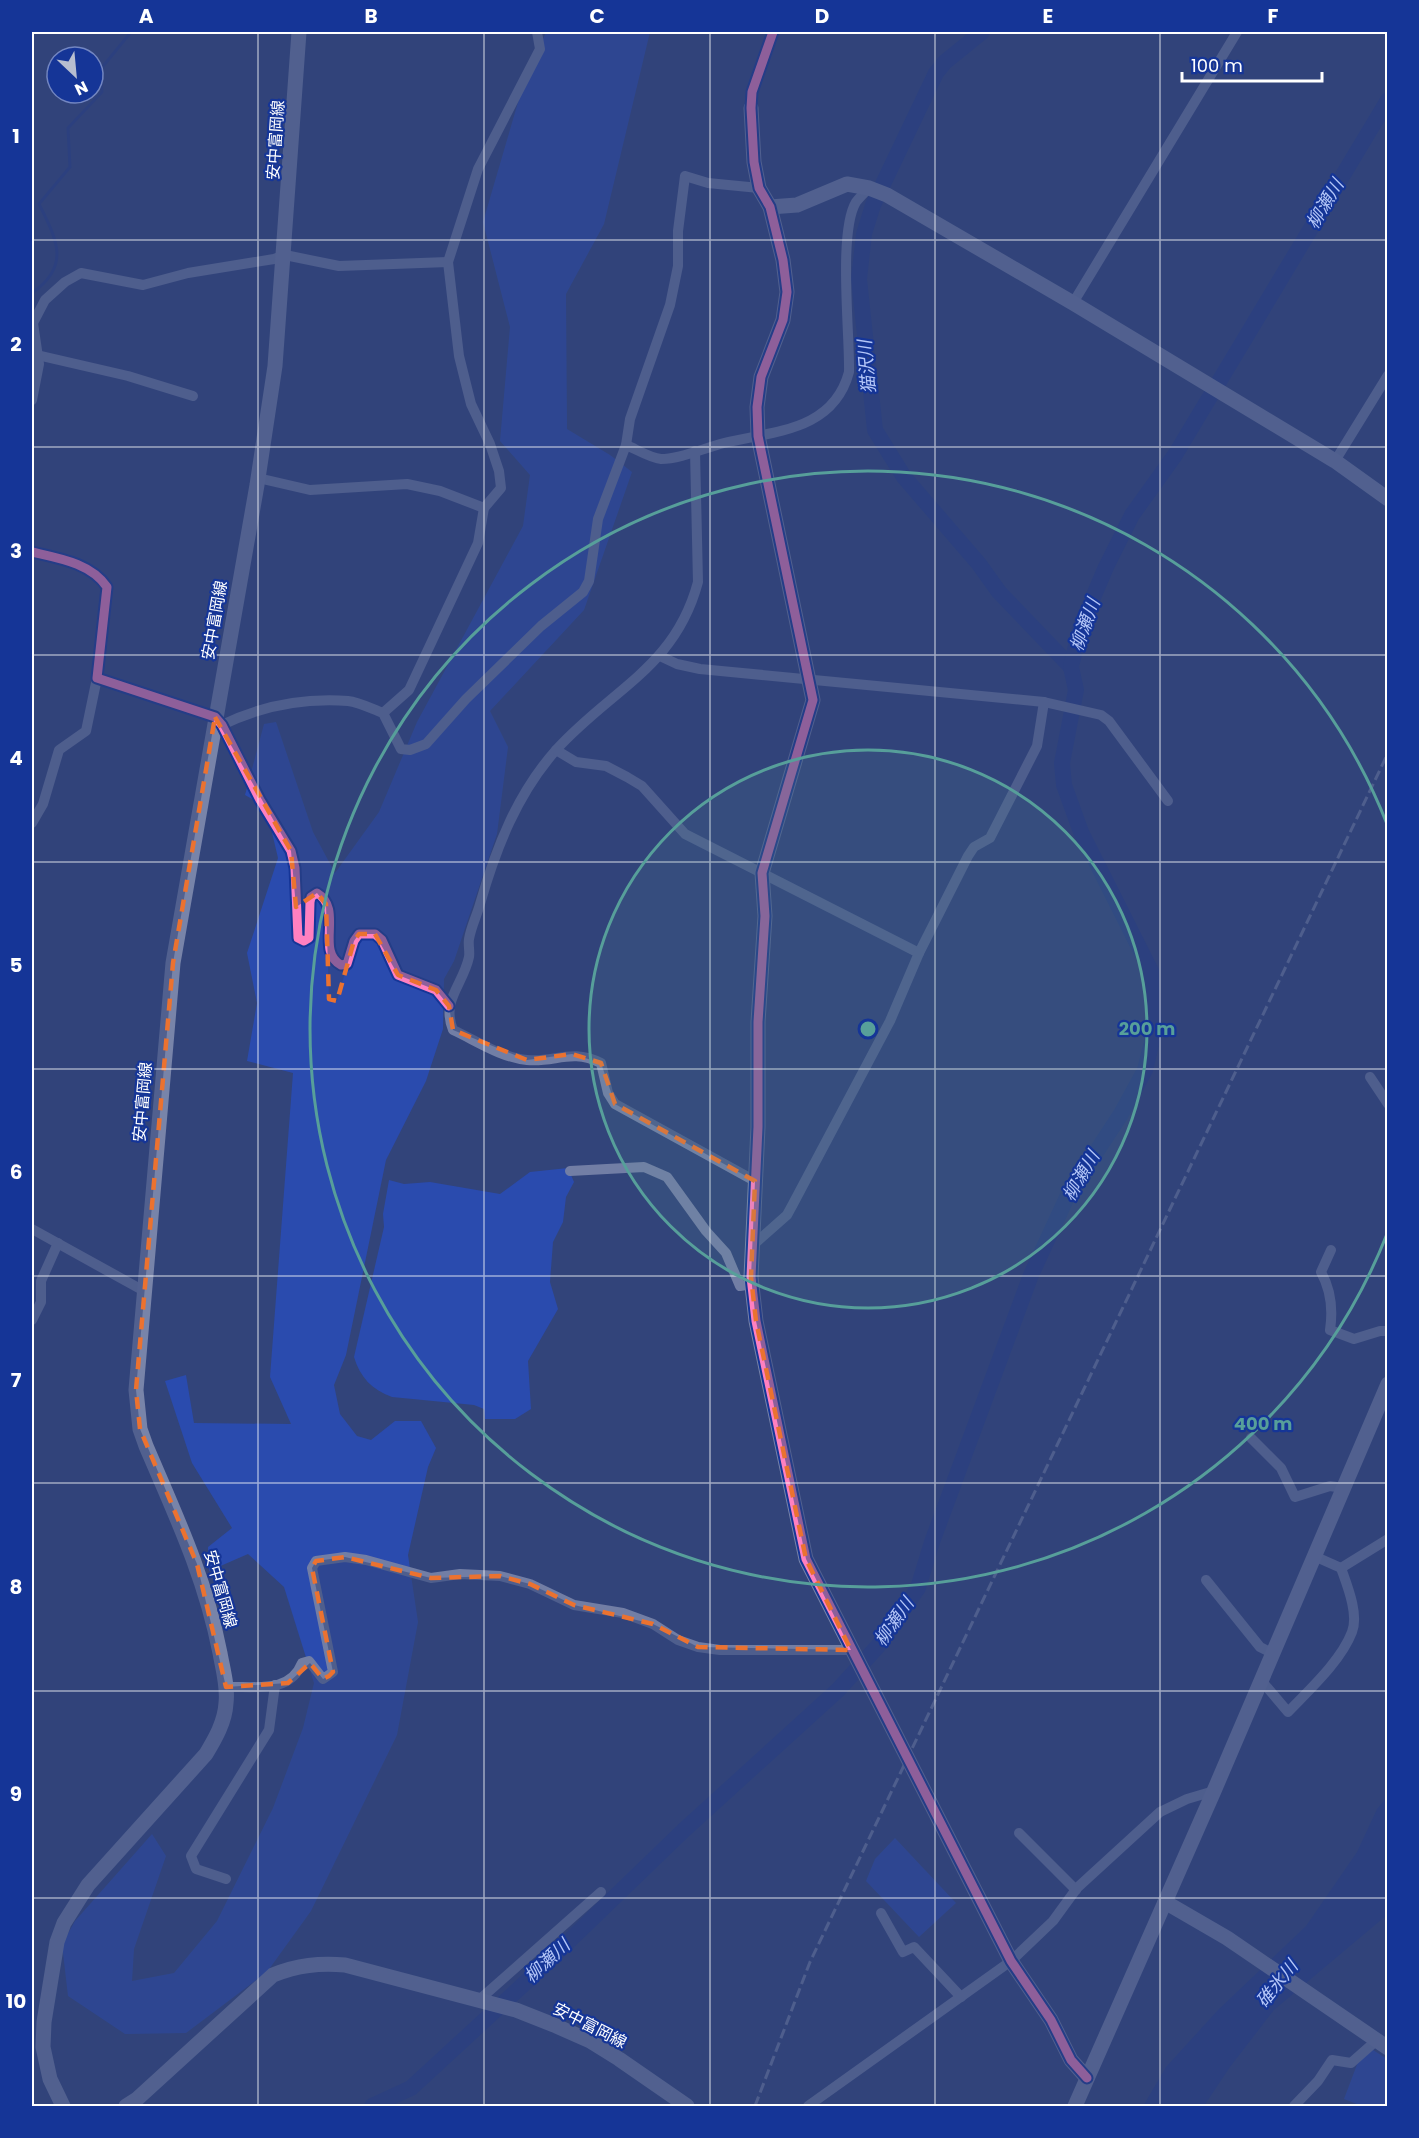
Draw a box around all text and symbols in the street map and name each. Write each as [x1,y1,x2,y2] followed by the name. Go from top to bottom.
[139,2,154,30] text: A
[364,2,378,30] text: B
[589,2,605,30] text: C
[815,2,829,30] text: D
[1043,2,1053,30] text: E
[1268,2,1279,30] text: F
[45,45,105,105] north arrow
[1182,45,1322,83] scale bar
[1191,53,1243,78] text: 100 m
[71,75,92,101] text: N
[261,99,290,181] street label: 安中富岡線
[12,122,20,150] text: 1
[1300,172,1350,233] water label: 柳瀬川
[10,330,22,358] text: 2
[852,337,881,395] water label: 猫沢川
[10,537,22,565] text: 3
[196,579,233,661] street label: 安中富岡線
[1064,593,1106,654] water label: 柳瀬川
[9,744,23,772] text: 4
[10,951,23,979] text: 5
[1119,1016,1175,1041] text: 200 m
[858,1019,878,1039] centre of rings
[128,1061,157,1143] street label: 安中富岡線
[1056,1144,1106,1205] water label: 柳瀬川
[10,1158,22,1186] text: 6
[11,1366,22,1394] text: 7
[1234,1411,1292,1436] text: 400 m
[198,1548,243,1631] street label: 安中富岡線
[10,1573,22,1601] text: 8
[868,1591,920,1651] water label: 柳瀬川
[10,1780,22,1808] text: 9
[518,1932,576,1988] water label: 柳瀬川
[1250,1953,1305,2013] water label: 碓氷川
[6,1987,26,2015] text: 10
[549,1997,631,2054] street label: 安中富岡線

